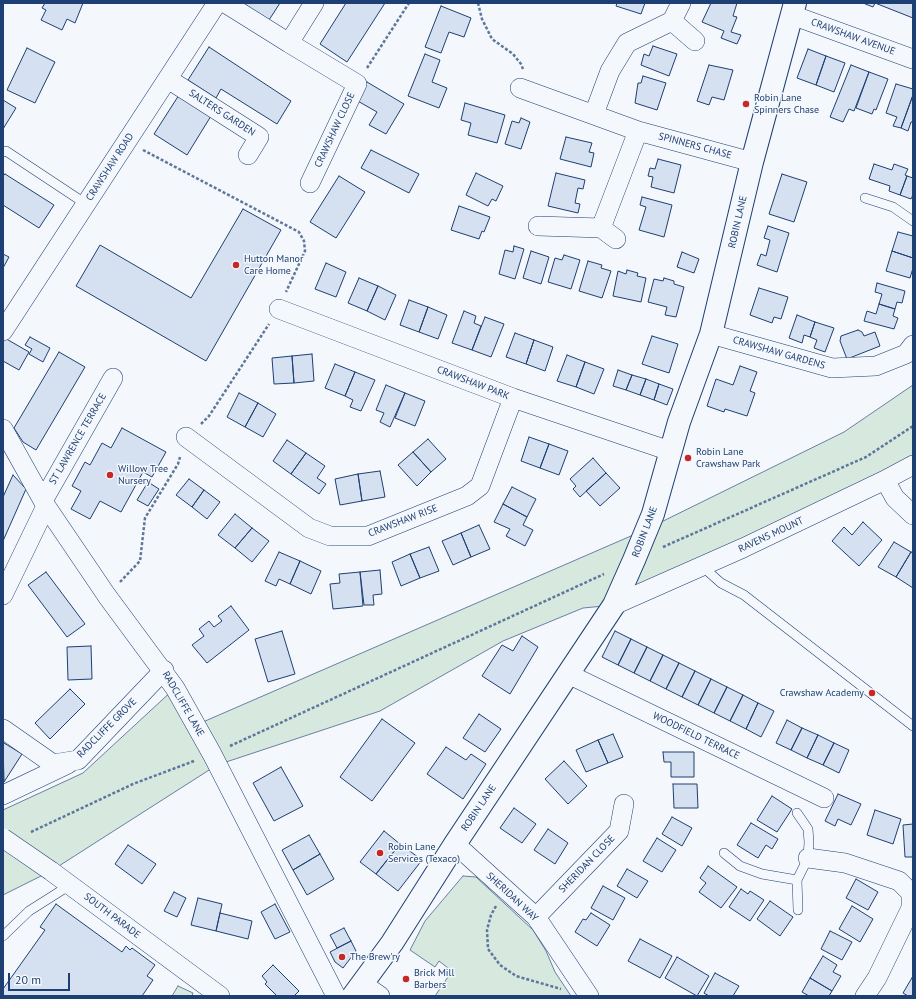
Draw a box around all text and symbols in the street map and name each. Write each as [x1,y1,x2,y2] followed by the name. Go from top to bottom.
[809,16,897,58] street label: CRAWSHAW AVENUE
[187,87,257,139] street label: SALTERS GARDEN
[312,91,358,169] street label: CRAWSHAW CLOSE
[754,92,819,116] place label: Robin Lane Spinners Chase
[741,99,751,109] marker: Robin Lane Spinners Chase
[657,130,733,162] street label: SPINNERS CHASE
[84,131,136,203] street label: CRAWSHAW ROAD
[726,195,750,249] street label: ROBIN LANE
[244,253,303,276] place label: Hutton Manor Care Home
[231,260,241,270] marker: Hutton Manor Care Home
[731,334,827,372] street label: CRAWSHAW GARDENS
[435,364,511,402] street label: CRAWSHAW PARK
[47,391,109,487] street label: ST LAWRENCE TERRACE
[696,446,760,470] place label: Robin Lane Crawshaw Park
[683,453,693,463] marker: Robin Lane Crawshaw Park
[118,463,168,486] place label: Willow Tree Nursery
[105,470,115,480] marker: Willow Tree Nursery
[367,502,439,540] street label: CRAWSHAW RISE
[630,505,660,559] street label: ROBIN LANE
[737,515,805,555] street label: RAVENS MOUNT
[159,669,207,739] street label: RADCLIFFE LANE
[780,687,864,699] place label: Crawshaw Academy
[867,688,877,698] marker: Crawshaw Academy
[75,696,139,760] street label: RADCLIFFE GROVE
[651,710,741,762] street label: WOODFIELD TERRACE
[459,782,499,834] street label: ROBIN LANE
[556,833,618,895] street label: SHERIDAN CLOSE
[388,841,460,864] place label: Robin Lane Services (Texaco)
[375,848,385,858] marker: Robin Lane Services (Texaco)
[484,870,540,924] street label: SHERIDAN WAY
[81,891,143,941] street label: SOUTH PARADE
[350,951,400,963] place label: The Brew'ry
[337,952,347,962] marker: The Brew'ry
[10,965,72,991] scale bar
[414,967,454,990] place label: Brick Mill Barbers
[15,972,41,987] text: 20 m
[401,974,411,984] marker: Brick Mill Barbers

